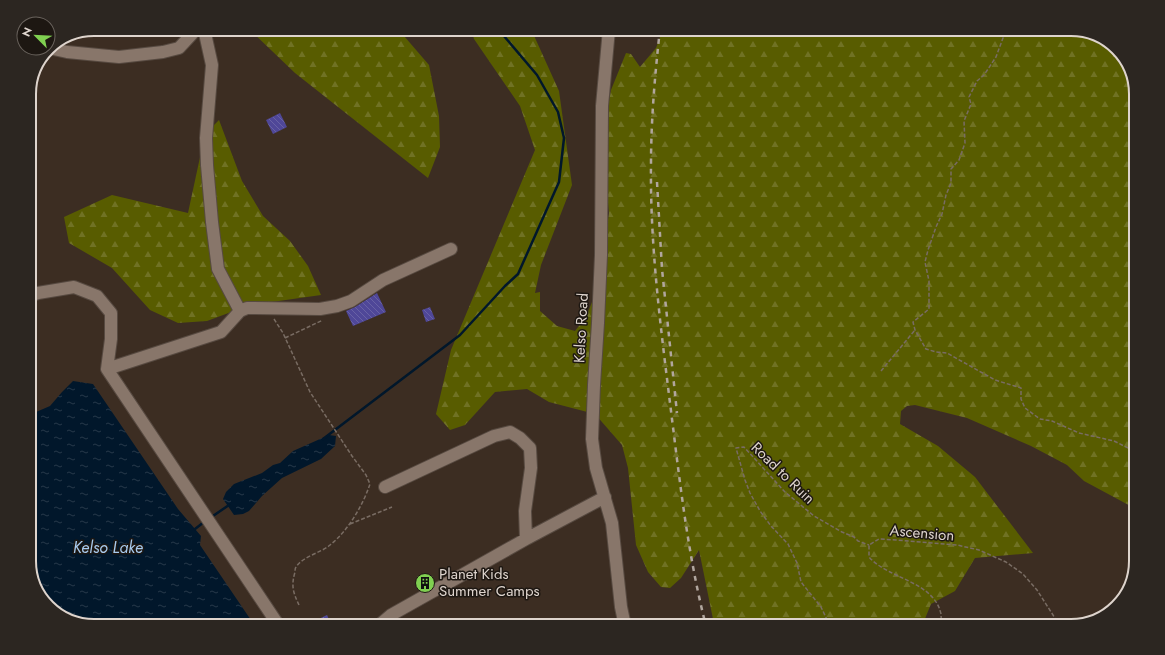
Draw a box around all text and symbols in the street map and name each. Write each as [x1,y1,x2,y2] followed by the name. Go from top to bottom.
[16,16,56,56] north arrow
[18,25,36,39] text: N
[568,292,594,364] street label: Kelso Road
[746,437,820,509] street label: Road to Ruin
[889,519,955,547] street label: Ascension
[73,536,143,559] water label: Kelso Lake
[439,563,540,602] place label: Planet Kids Summer Camps
[414,572,436,594] building icon: Planet Kids Summer Camps

